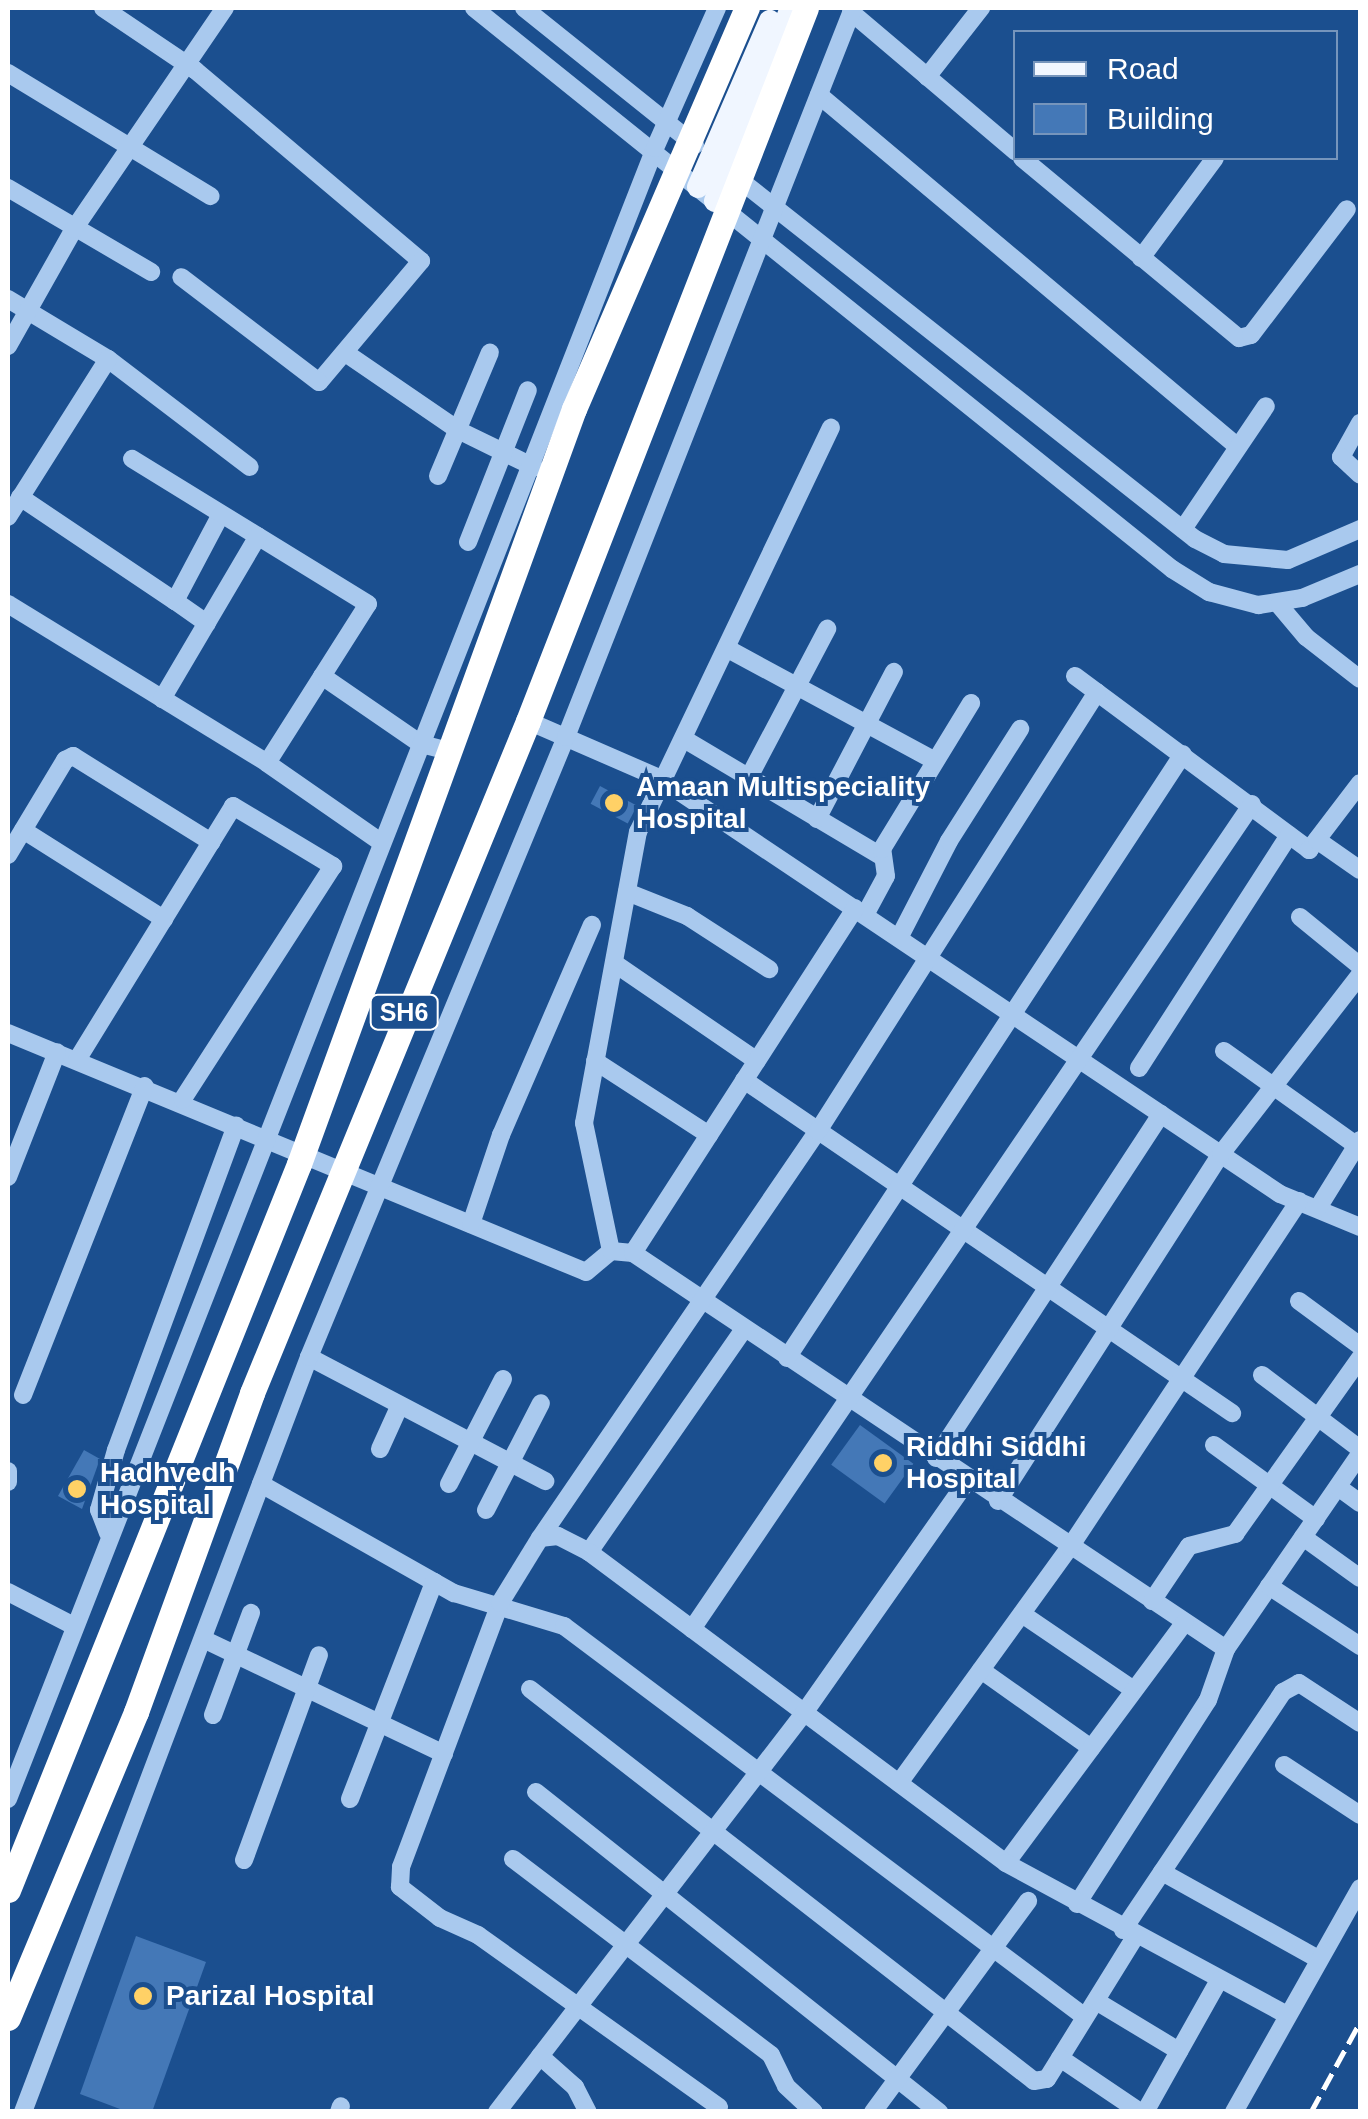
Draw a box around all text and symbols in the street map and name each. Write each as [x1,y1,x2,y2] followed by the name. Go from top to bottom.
[1013,30,1338,160] legend
[1107,52,1179,85] text: Road
[1107,102,1214,135] text: Building
[636,770,930,836] place label: Amaan Multispeciality Hospital
[601,790,627,816] marker: Amaan Multispeciality Hospital
[369,992,439,1032] road number: SH6
[906,1430,1086,1496] place label: Riddhi Siddhi Hospital
[870,1450,896,1476] marker: Riddhi Siddhi Hospital
[100,1456,235,1522] place label: Hadhvedh Hospital
[64,1476,90,1502] marker: Hadhvedh Hospital
[166,1979,375,2013] place label: Parizal Hospital
[130,1983,156,2009] marker: Parizal Hospital

